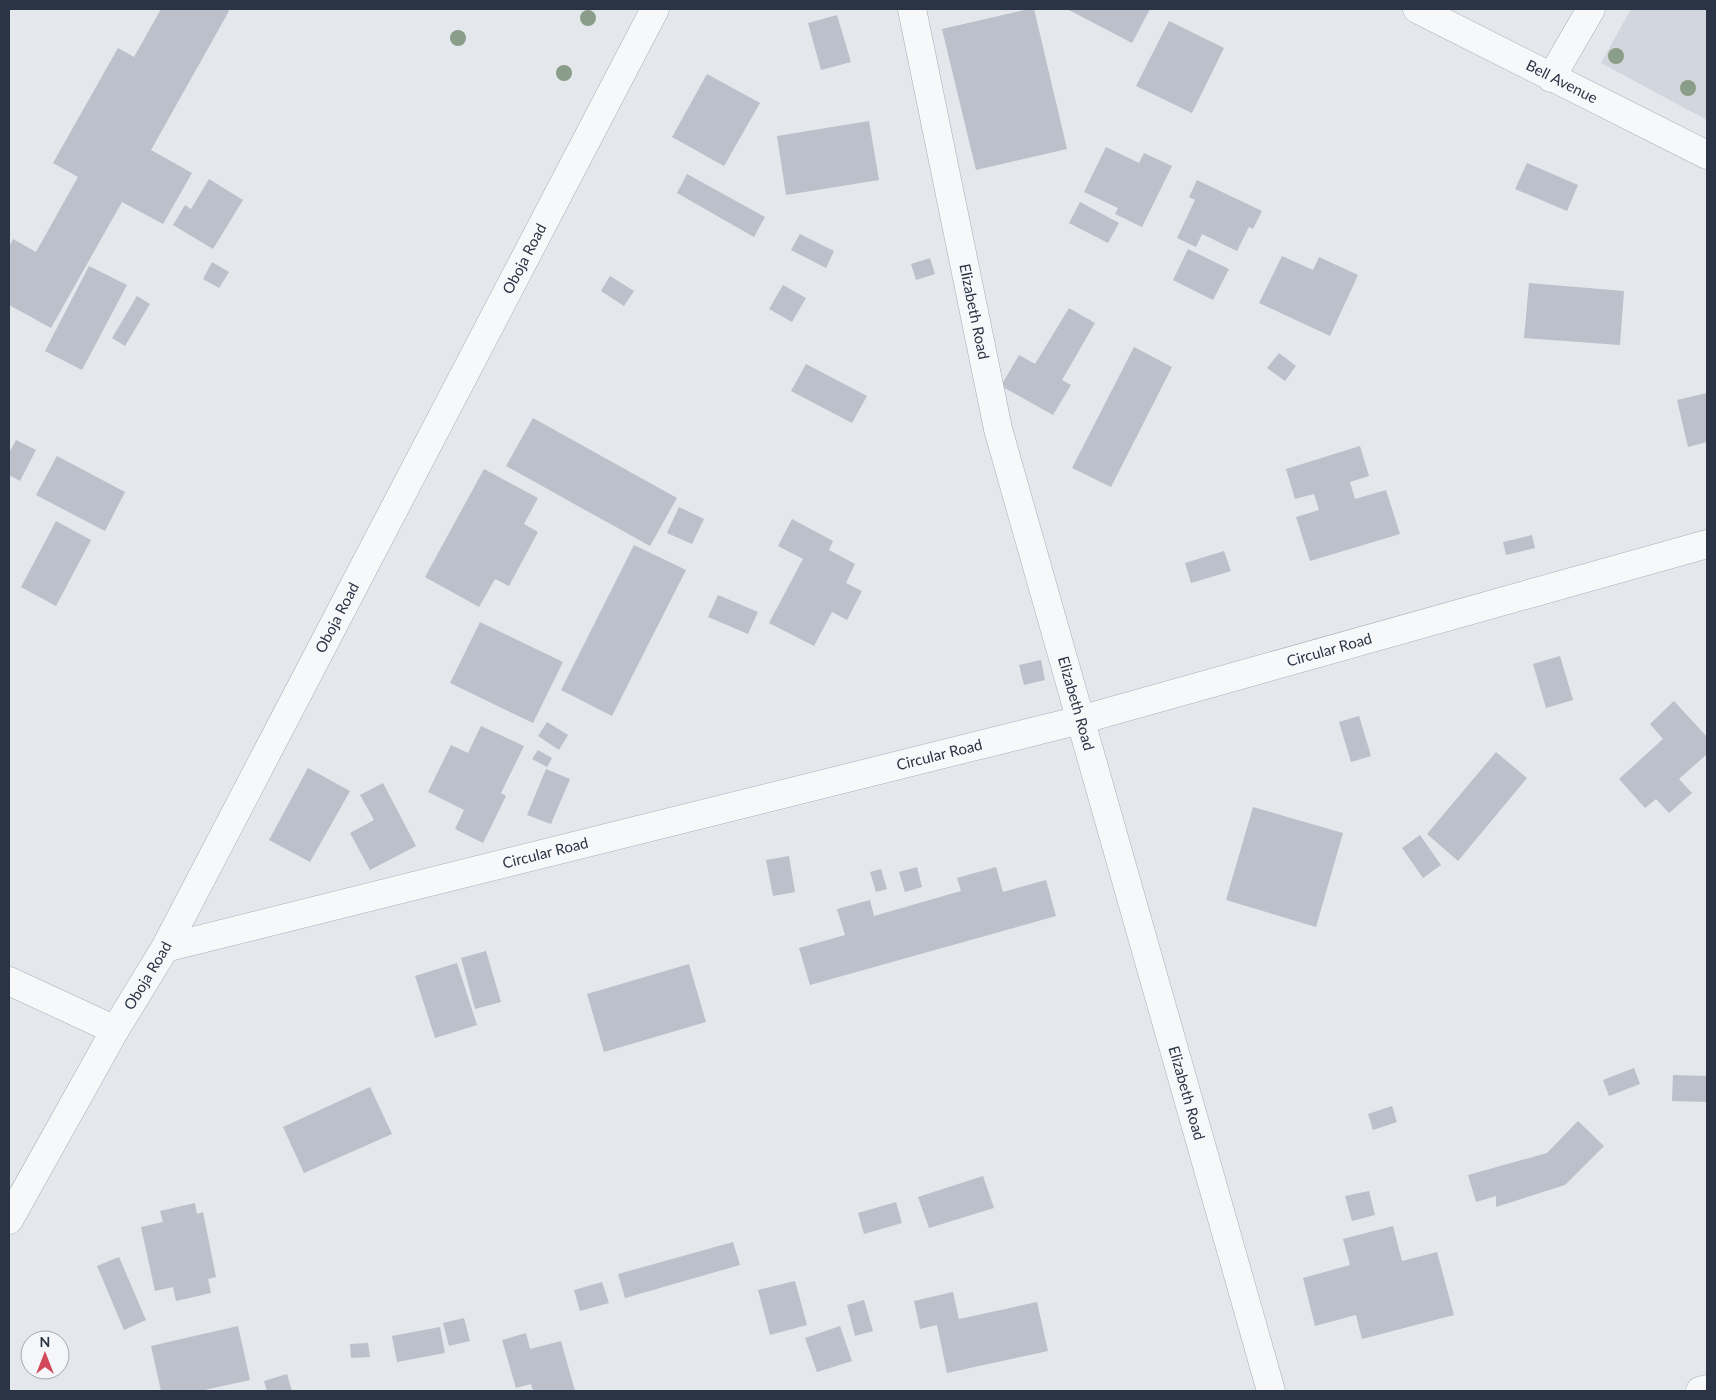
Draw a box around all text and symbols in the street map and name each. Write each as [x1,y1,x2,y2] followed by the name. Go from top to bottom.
[1523,55,1601,106] street label: Bell Avenue
[498,220,550,297] street label: Oboja Road
[956,262,994,361] street label: Elizabeth Road
[311,579,362,656] street label: Oboja Road
[1284,629,1374,670] street label: Circular Road
[1055,654,1099,752] street label: Elizabeth Road
[894,735,984,773] street label: Circular Road
[500,833,590,872] street label: Circular Road
[119,938,175,1013] street label: Oboja Road
[1165,1044,1209,1142] street label: Elizabeth Road
[20,1330,70,1380] north arrow
[40,1333,50,1350] text: N

